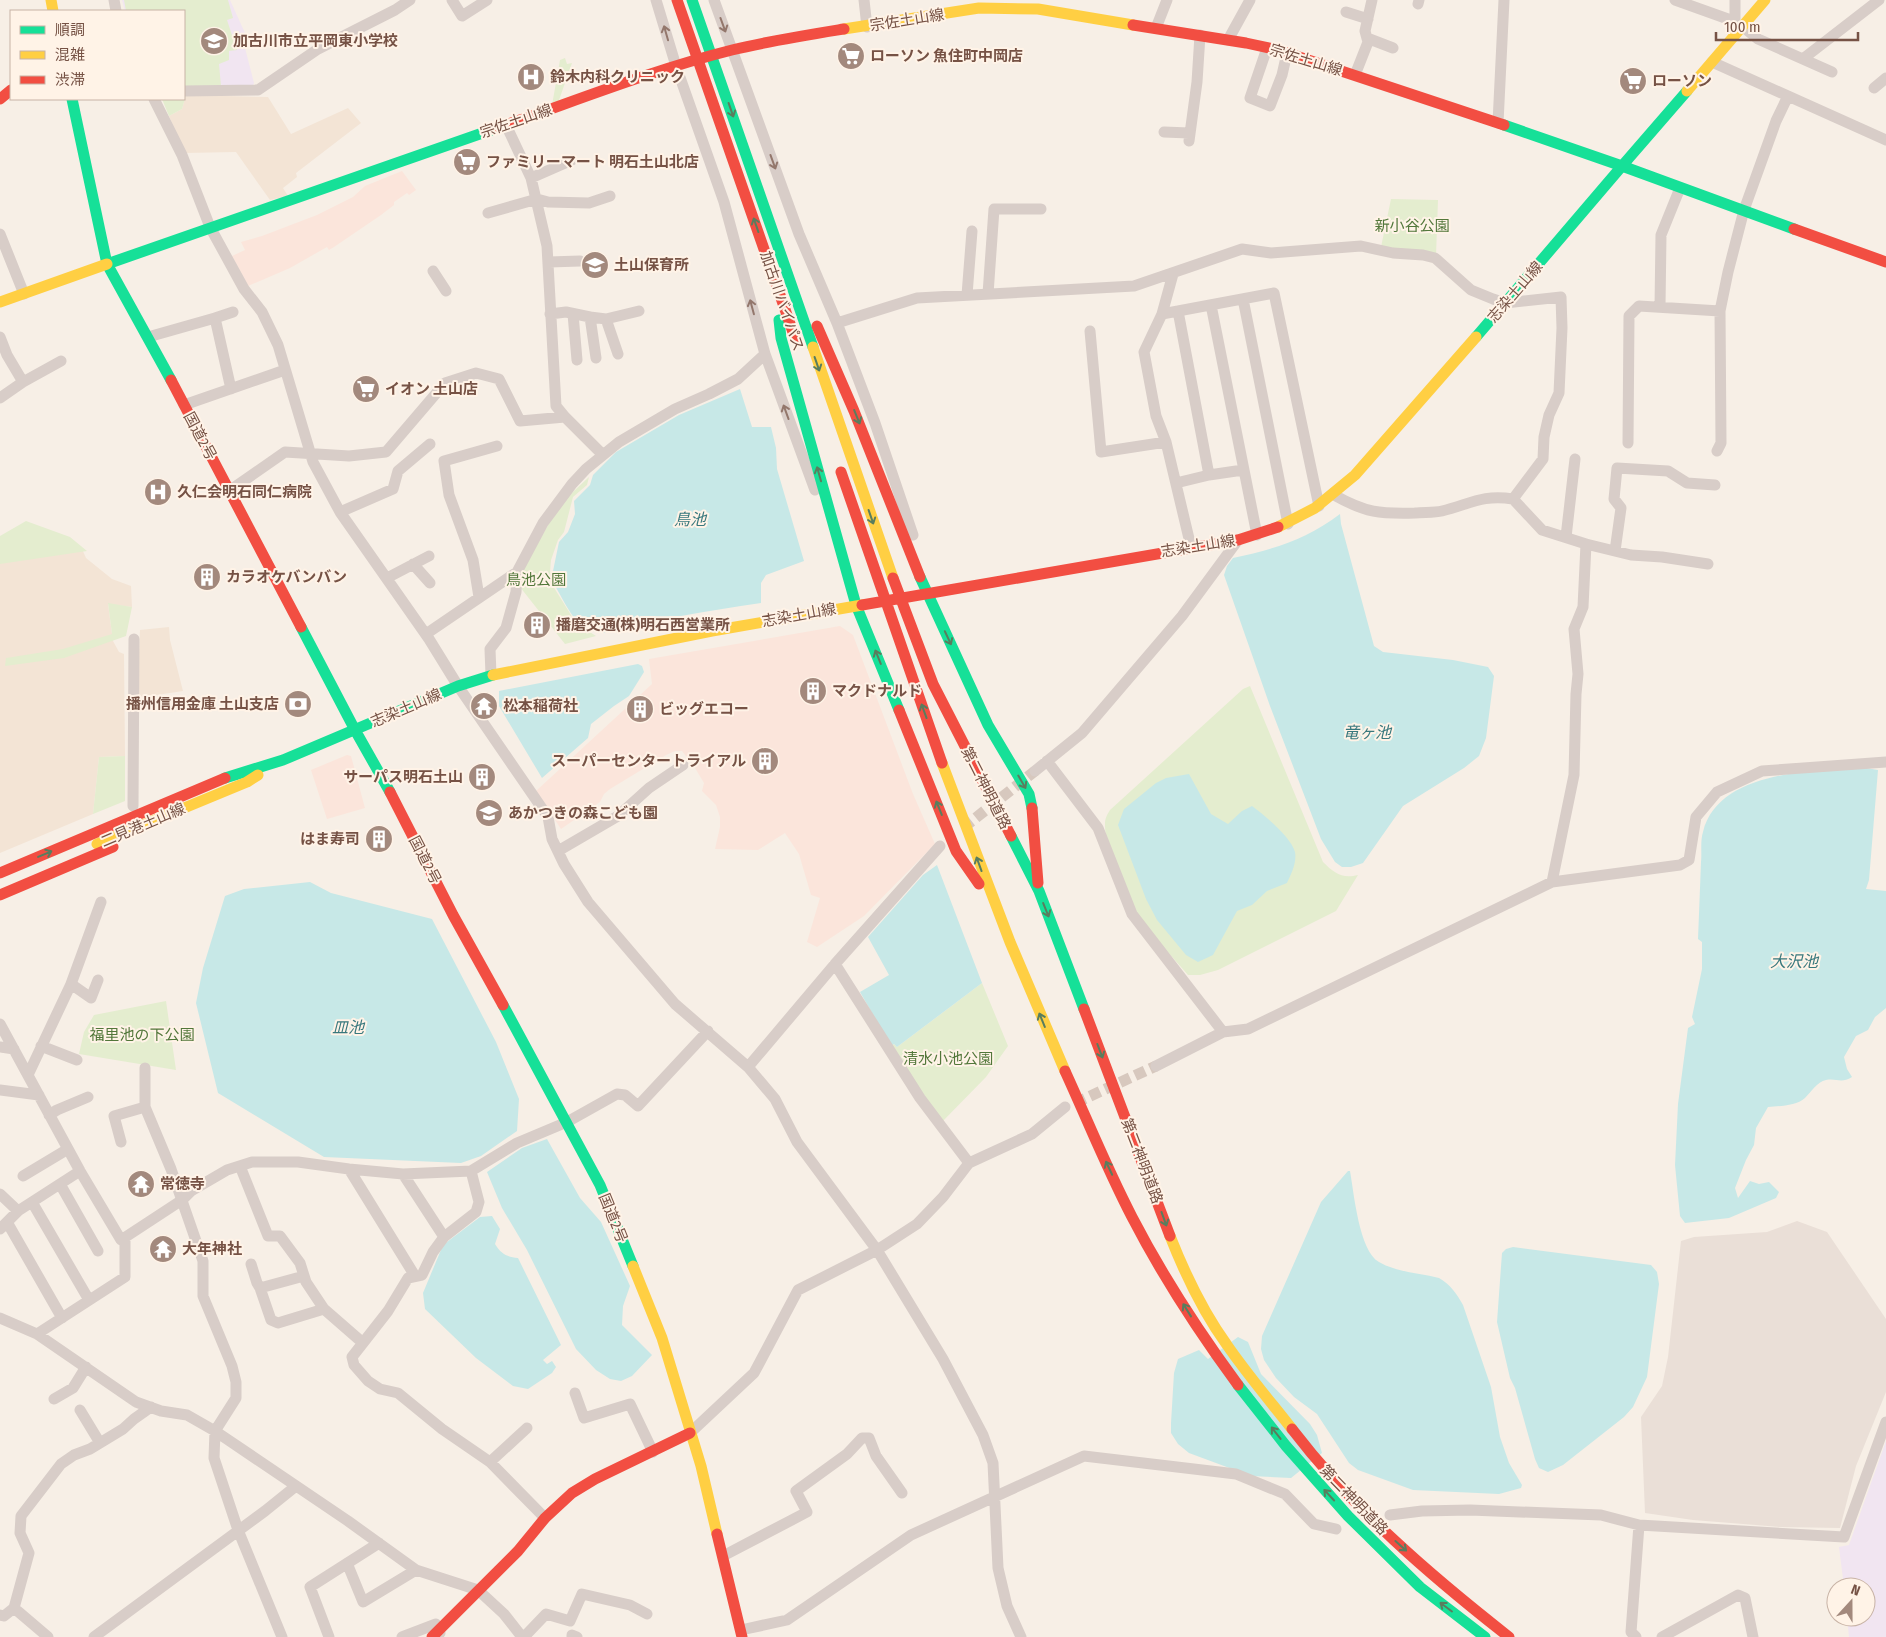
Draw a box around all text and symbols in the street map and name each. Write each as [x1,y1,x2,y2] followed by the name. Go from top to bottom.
[869,5,945,35] street label: 宗佐土山線
[10,10,185,100] legend
[1716,10,1858,42] scale bar
[719,17,728,32] one-way arrow
[1724,18,1761,36] text: 100 m
[55,21,85,39] text: 順調
[661,25,670,41] one-way arrow
[199,26,229,56] school or university icon: 加古川市立平岡東小学校
[233,32,398,50] place label: 加古川市立平岡東小学校
[1267,40,1345,80] street label: 宗佐土山線
[836,41,866,71] supermarket icon: ローソン 魚住町中岡店
[55,46,85,64] text: 混雑
[870,47,1023,65] place label: ローソン 魚住町中岡店
[516,62,546,92] hospital icon: 鈴木内科クリニック
[1618,66,1648,96] supermarket icon: ローソン
[550,68,685,86] place label: 鈴木内科クリニック
[55,71,85,89] text: 渋滞
[1652,72,1712,90] place label: ローソン
[478,100,554,142] street label: 宗佐土山線
[727,102,736,118] one-way arrow
[452,147,482,177] supermarket icon: ファミリーマート 明石土山北店
[486,153,699,171] place label: ファミリーマート 明石土山北店
[769,154,778,169] one-way arrow
[750,217,760,233] one-way arrow
[1374,217,1450,235] park label: 新小谷公園
[756,249,808,353] street label: 加古川バイパス
[580,250,610,280] school or university icon: 土山保育所
[614,256,689,274] place label: 土山保育所
[1484,258,1546,326] street label: 志染土山線
[747,299,756,315] one-way arrow
[813,355,823,371] one-way arrow
[351,374,381,404] supermarket icon: イオン 土山店
[385,380,478,398] place label: イオン 土山店
[781,404,790,420] one-way arrow
[180,409,220,463] street label: 国道2号
[853,410,862,425] one-way arrow
[814,467,824,483] one-way arrow
[143,477,173,507] hospital icon: 久仁会明石同仁病院
[177,483,312,501] place label: 久仁会明石同仁病院
[867,509,877,525] one-way arrow
[674,510,708,529] water label: 鳥池
[1160,531,1236,561] street label: 志染土山線
[192,562,222,592] building icon: カラオケバンバン
[226,568,347,586] place label: カラオケバンバン
[506,571,566,589] park label: 鳥池公園
[760,600,838,630] street label: 志染土山線
[522,610,552,640] building icon: 播磨交通(株)明石西営業所
[556,616,730,634] place label: 播磨交通(株)明石西営業所
[943,630,953,645] one-way arrow
[872,650,882,665] one-way arrow
[798,676,828,706] building icon: マクドナルド
[832,682,922,700] place label: マクドナルド
[368,685,444,731] street label: 志染土山線
[283,689,313,719] bank icon: 播州信用金庫 土山支店
[469,691,499,721] temple icon: 松本稲荷社
[625,694,655,724] building icon: ビッグエコー
[126,695,279,713] place label: 播州信用金庫 土山支店
[503,697,578,715] place label: 松本稲荷社
[659,700,749,718] place label: ビッグエコー
[919,704,928,719] one-way arrow
[1343,723,1393,742] water label: 竜ヶ池
[958,744,1014,832] street label: 第二神明道路
[750,746,780,776] building icon: スーパーセンタートライアル
[551,752,746,770] place label: スーパーセンタートライアル
[467,762,497,792] building icon: サーパス明石土山
[343,768,463,786] place label: サーパス明石土山
[1017,775,1027,789] one-way arrow
[474,798,504,828] school or university icon: あかつきの森こども園
[98,799,188,851] street label: 二見港土山線
[934,801,943,816] one-way arrow
[508,804,658,822] place label: あかつきの森こども園
[364,824,394,854] building icon: はま寿司
[300,830,360,848] place label: はま寿司
[405,833,445,887] street label: 国道2号
[37,849,52,859] one-way arrow
[974,856,984,872] one-way arrow
[1042,902,1051,917] one-way arrow
[1770,952,1820,971] water label: 大沢池
[1036,1013,1046,1028] one-way arrow
[332,1018,366,1037] water label: 皿池
[89,1026,195,1044] park label: 福里池の下公園
[1096,1042,1105,1058] one-way arrow
[903,1050,993,1068] park label: 清水小池公園
[1117,1116,1167,1206] street label: 第二神明道路
[1104,1161,1113,1176] one-way arrow
[126,1169,156,1199] temple icon: 常徳寺
[160,1175,205,1193] place label: 常徳寺
[595,1191,631,1245] street label: 国道2号
[1160,1211,1169,1226] one-way arrow
[148,1234,178,1264] temple icon: 大年神社
[182,1240,242,1258] place label: 大年神社
[1182,1303,1192,1317] one-way arrow
[1270,1426,1281,1439] one-way arrow
[1316,1461,1392,1539] street label: 第二神明道路
[1323,1489,1335,1502] one-way arrow
[1394,1541,1407,1552] one-way arrow
[1826,1577,1876,1627] north arrow
[1849,1581,1862,1600] text: N
[1440,1602,1453,1613] one-way arrow

